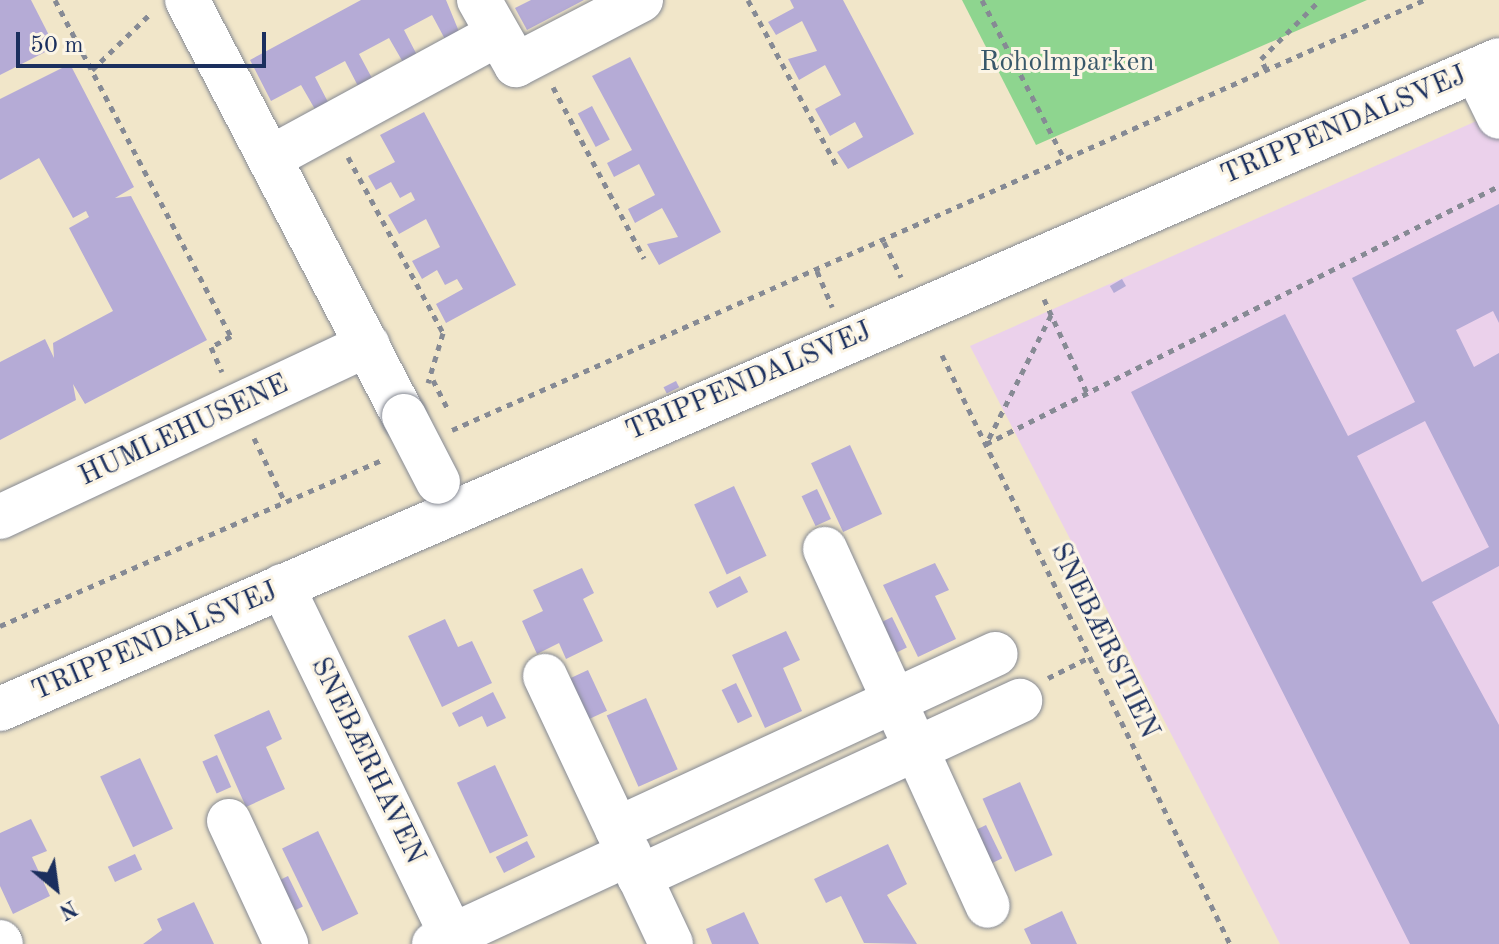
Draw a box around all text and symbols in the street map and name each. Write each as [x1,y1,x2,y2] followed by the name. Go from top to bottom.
[20,16,270,66] scale bar
[30,34,84,58] text: 50 m
[979,46,1155,80] park label: Roholmparken
[1216,59,1472,193] street label: TRIPPENDALSVEJ
[621,315,877,449] street label: TRIPPENDALSVEJ
[74,368,294,494] street label: HUMLEHUSENE
[1042,538,1166,744] street label: SNEBÆRSTIEN
[27,575,283,709] street label: TRIPPENDALSVEJ
[302,652,432,870] street label: SNEBÆRHAVEN
[16,848,96,928] north arrow
[55,895,80,923] text: N

